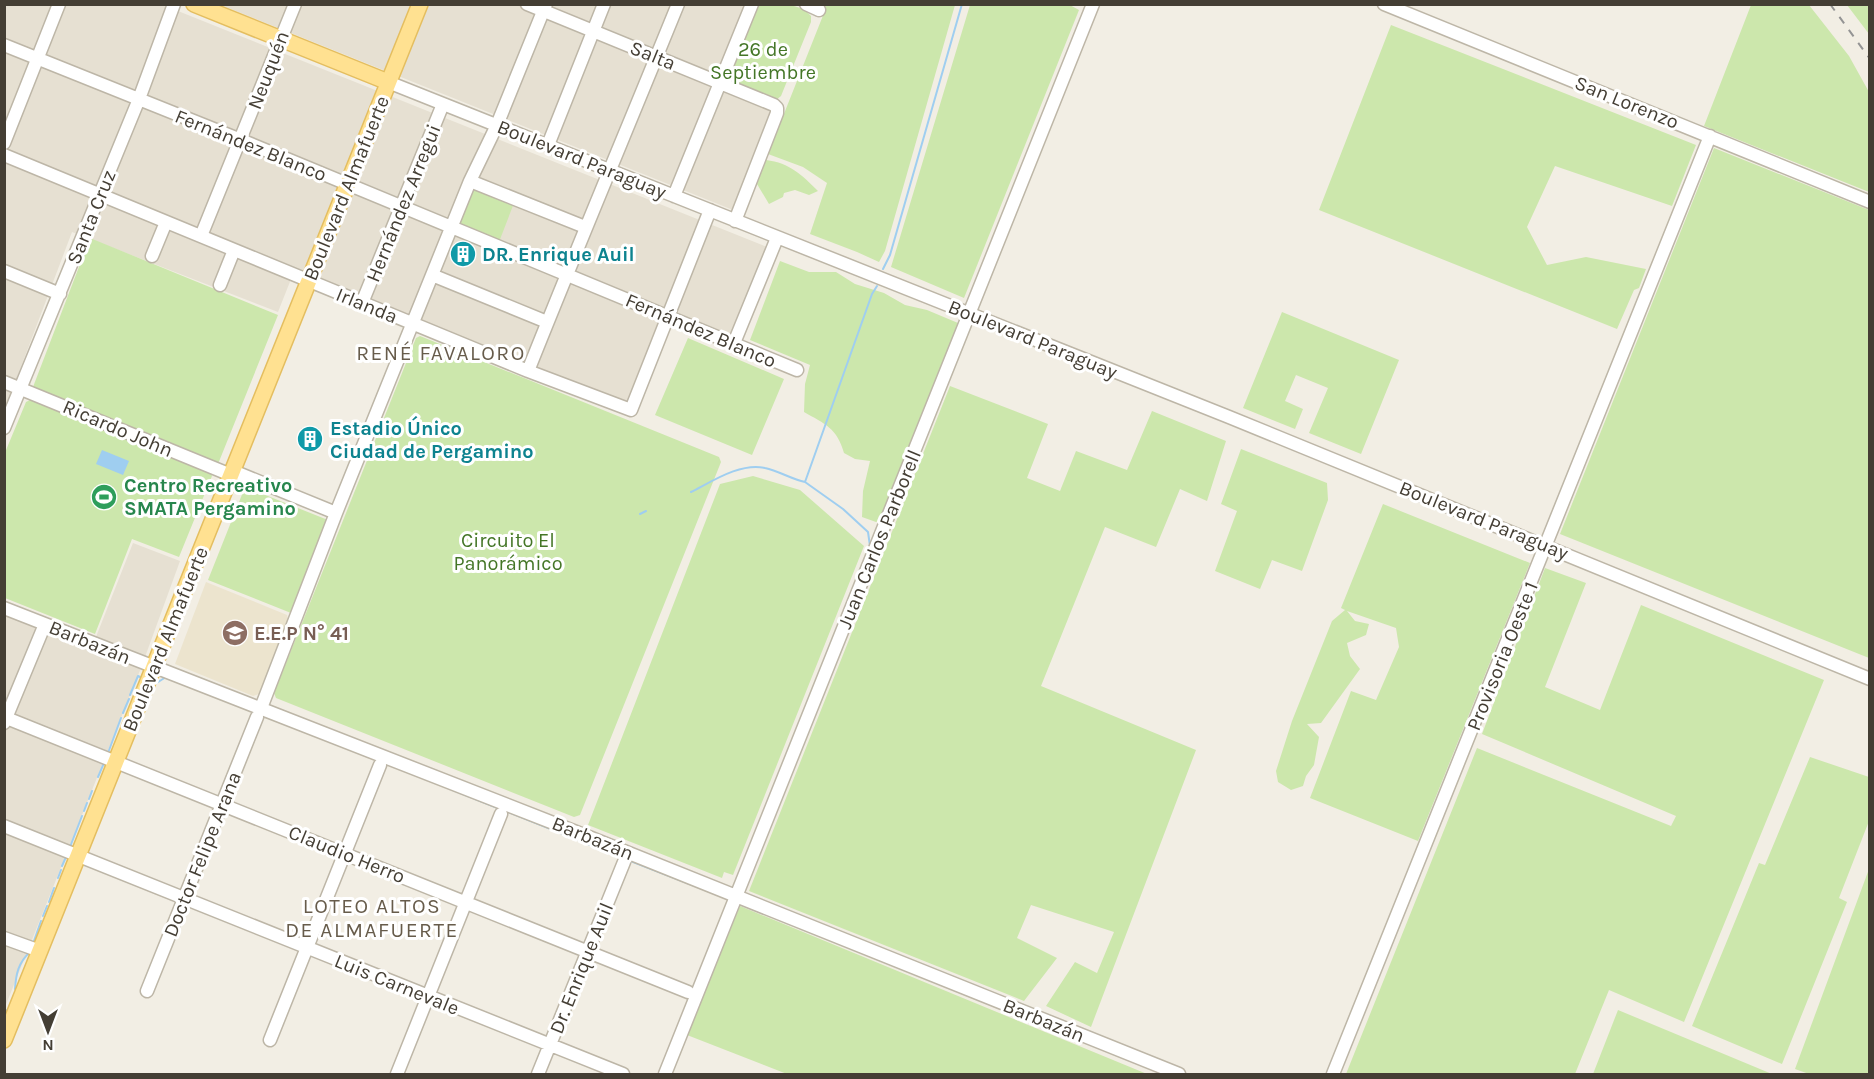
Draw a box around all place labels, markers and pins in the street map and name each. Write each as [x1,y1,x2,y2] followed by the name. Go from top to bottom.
[448,239,478,269] building icon: DR. Enrique Auil
[482,243,635,266] place label: DR. Enrique Auil
[330,415,534,463] place label: Estadio Único Ciudad de Pergamino
[295,424,325,454] building icon: Estadio Único Ciudad de Pergamino
[124,474,296,520] place label: Centro Recreativo SMATA Pergamino
[89,482,119,512] sports icon: Centro Recreativo SMATA Pergamino
[220,618,250,648] school or university icon: E.E.P N° 41
[254,622,349,645] place label: E.E.P N° 41

